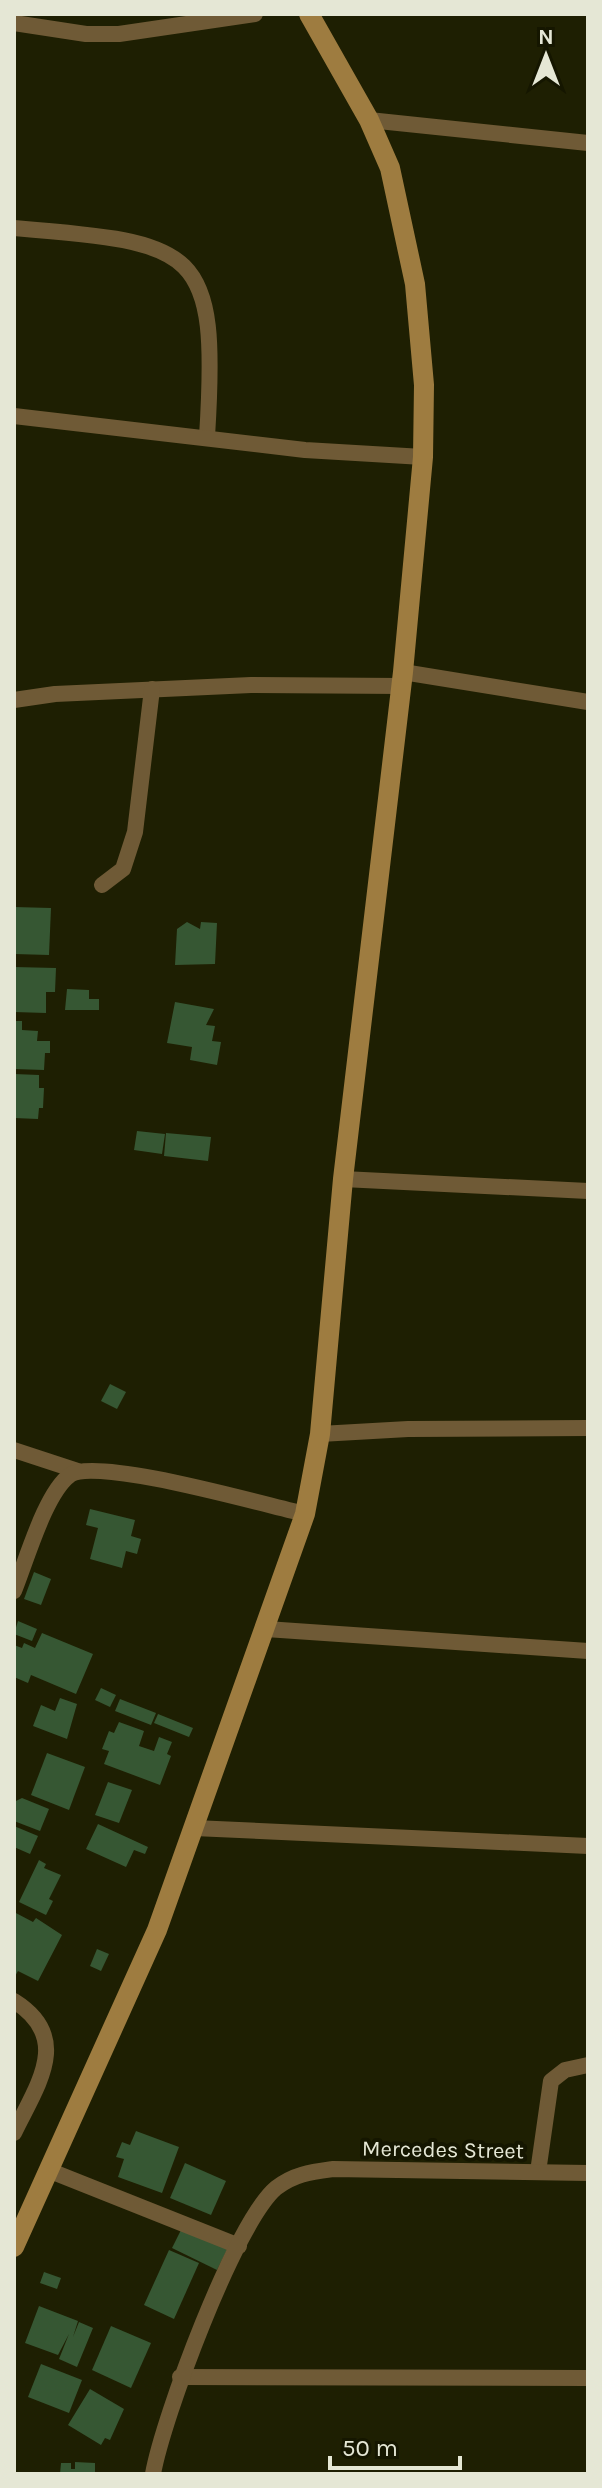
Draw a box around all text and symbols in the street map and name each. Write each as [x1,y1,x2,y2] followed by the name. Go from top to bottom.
[506,16,586,96] north arrow
[538,24,554,50] text: N
[362,2136,524,2164] street label: Mercedes Street
[330,2420,460,2470] scale bar
[342,2434,398,2462] text: 50 m

